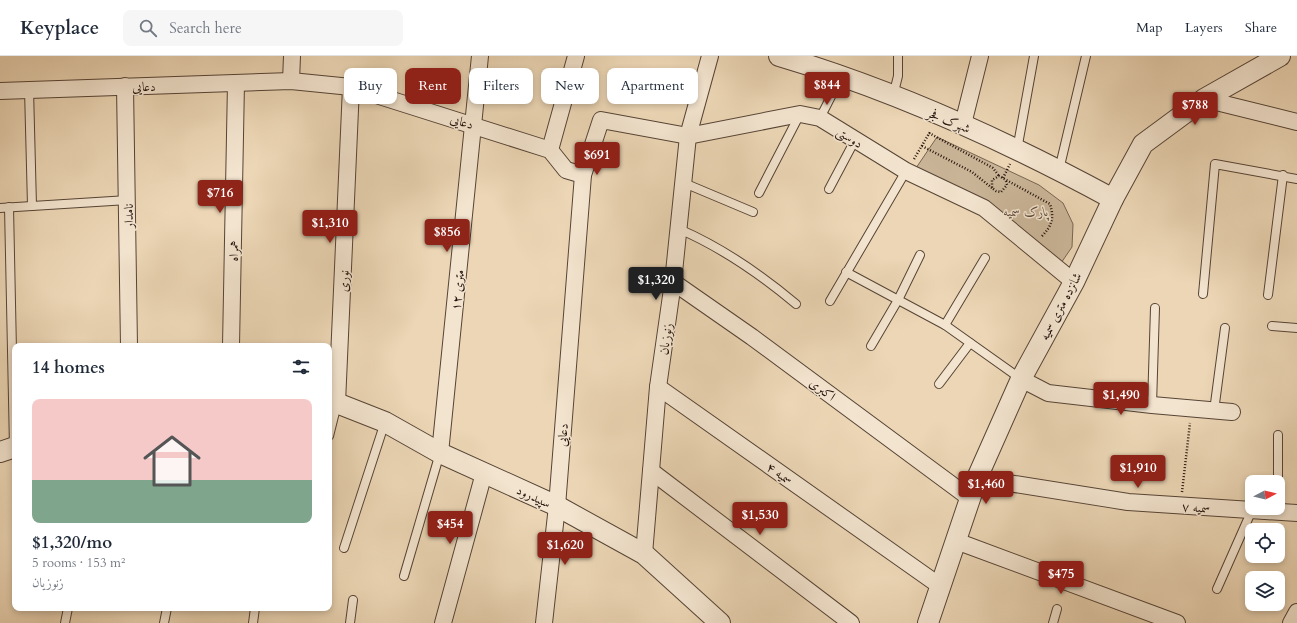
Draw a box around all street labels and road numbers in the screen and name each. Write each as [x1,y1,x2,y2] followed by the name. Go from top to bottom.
[132,78,156,96] street label: دعایی
[922,103,973,138] street label: شهرک فجر
[448,110,476,134] street label: دعایی
[833,123,866,153] street label: دوستی
[120,204,138,230] street label: نامدار
[225,240,243,262] street label: همراه
[447,269,469,311] street label: ۱۲ متری
[1035,269,1086,344] street label: شانزده متری سمیه
[334,270,354,293] street label: نوری
[655,322,677,356] street label: زنوزیان
[806,374,839,406] street label: اکبری
[553,423,573,447] street label: دعایی
[763,458,796,489] street label: سمیه ۴
[513,481,554,513] street label: سپیدرود
[1181,498,1211,518] street label: سمیه ۷

